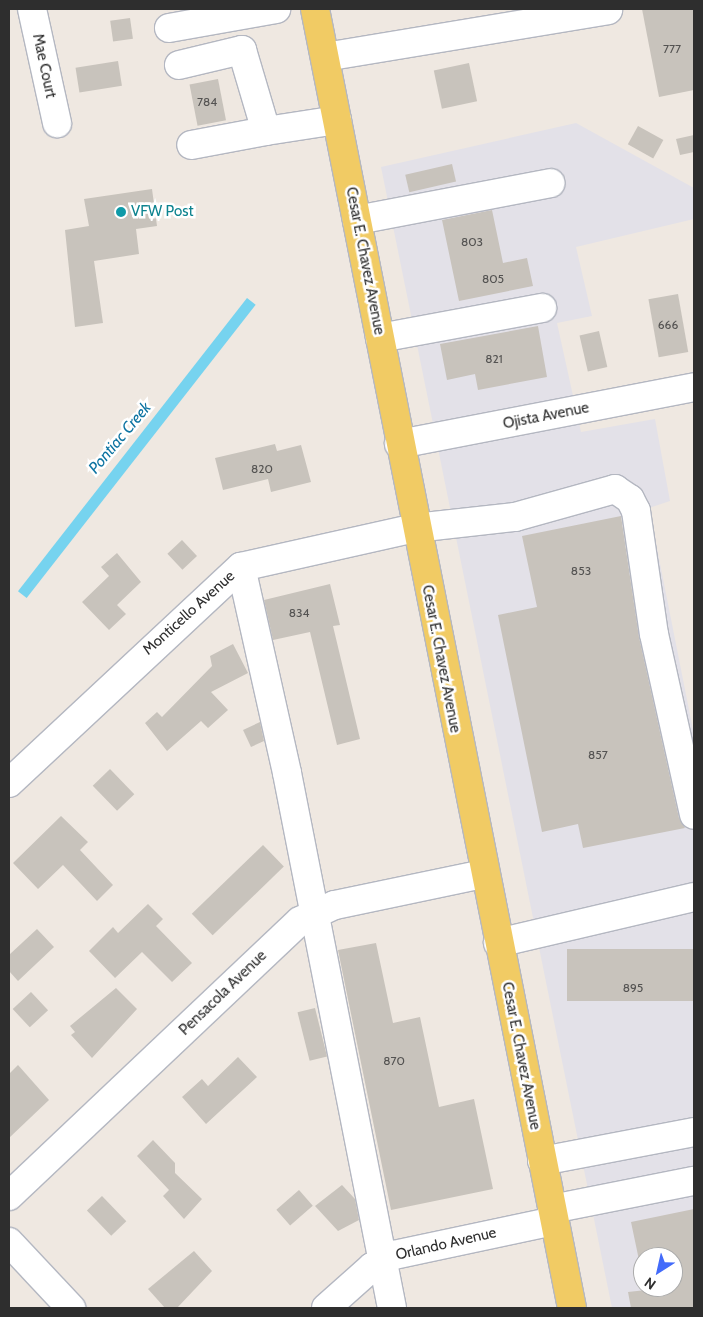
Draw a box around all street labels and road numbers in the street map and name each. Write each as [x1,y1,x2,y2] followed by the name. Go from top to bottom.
[28,32,60,100] street label: Mae Court
[342,186,388,336] street label: Cesar E. Chavez Avenue
[501,399,591,433] street label: Ojista Avenue
[139,567,239,659] street label: Monticello Avenue
[418,584,464,734] street label: Cesar E. Chavez Avenue
[176,947,270,1039] street label: Pensacola Avenue
[498,981,544,1131] street label: Cesar E. Chavez Avenue
[394,1224,498,1264] street label: Orlando Avenue

